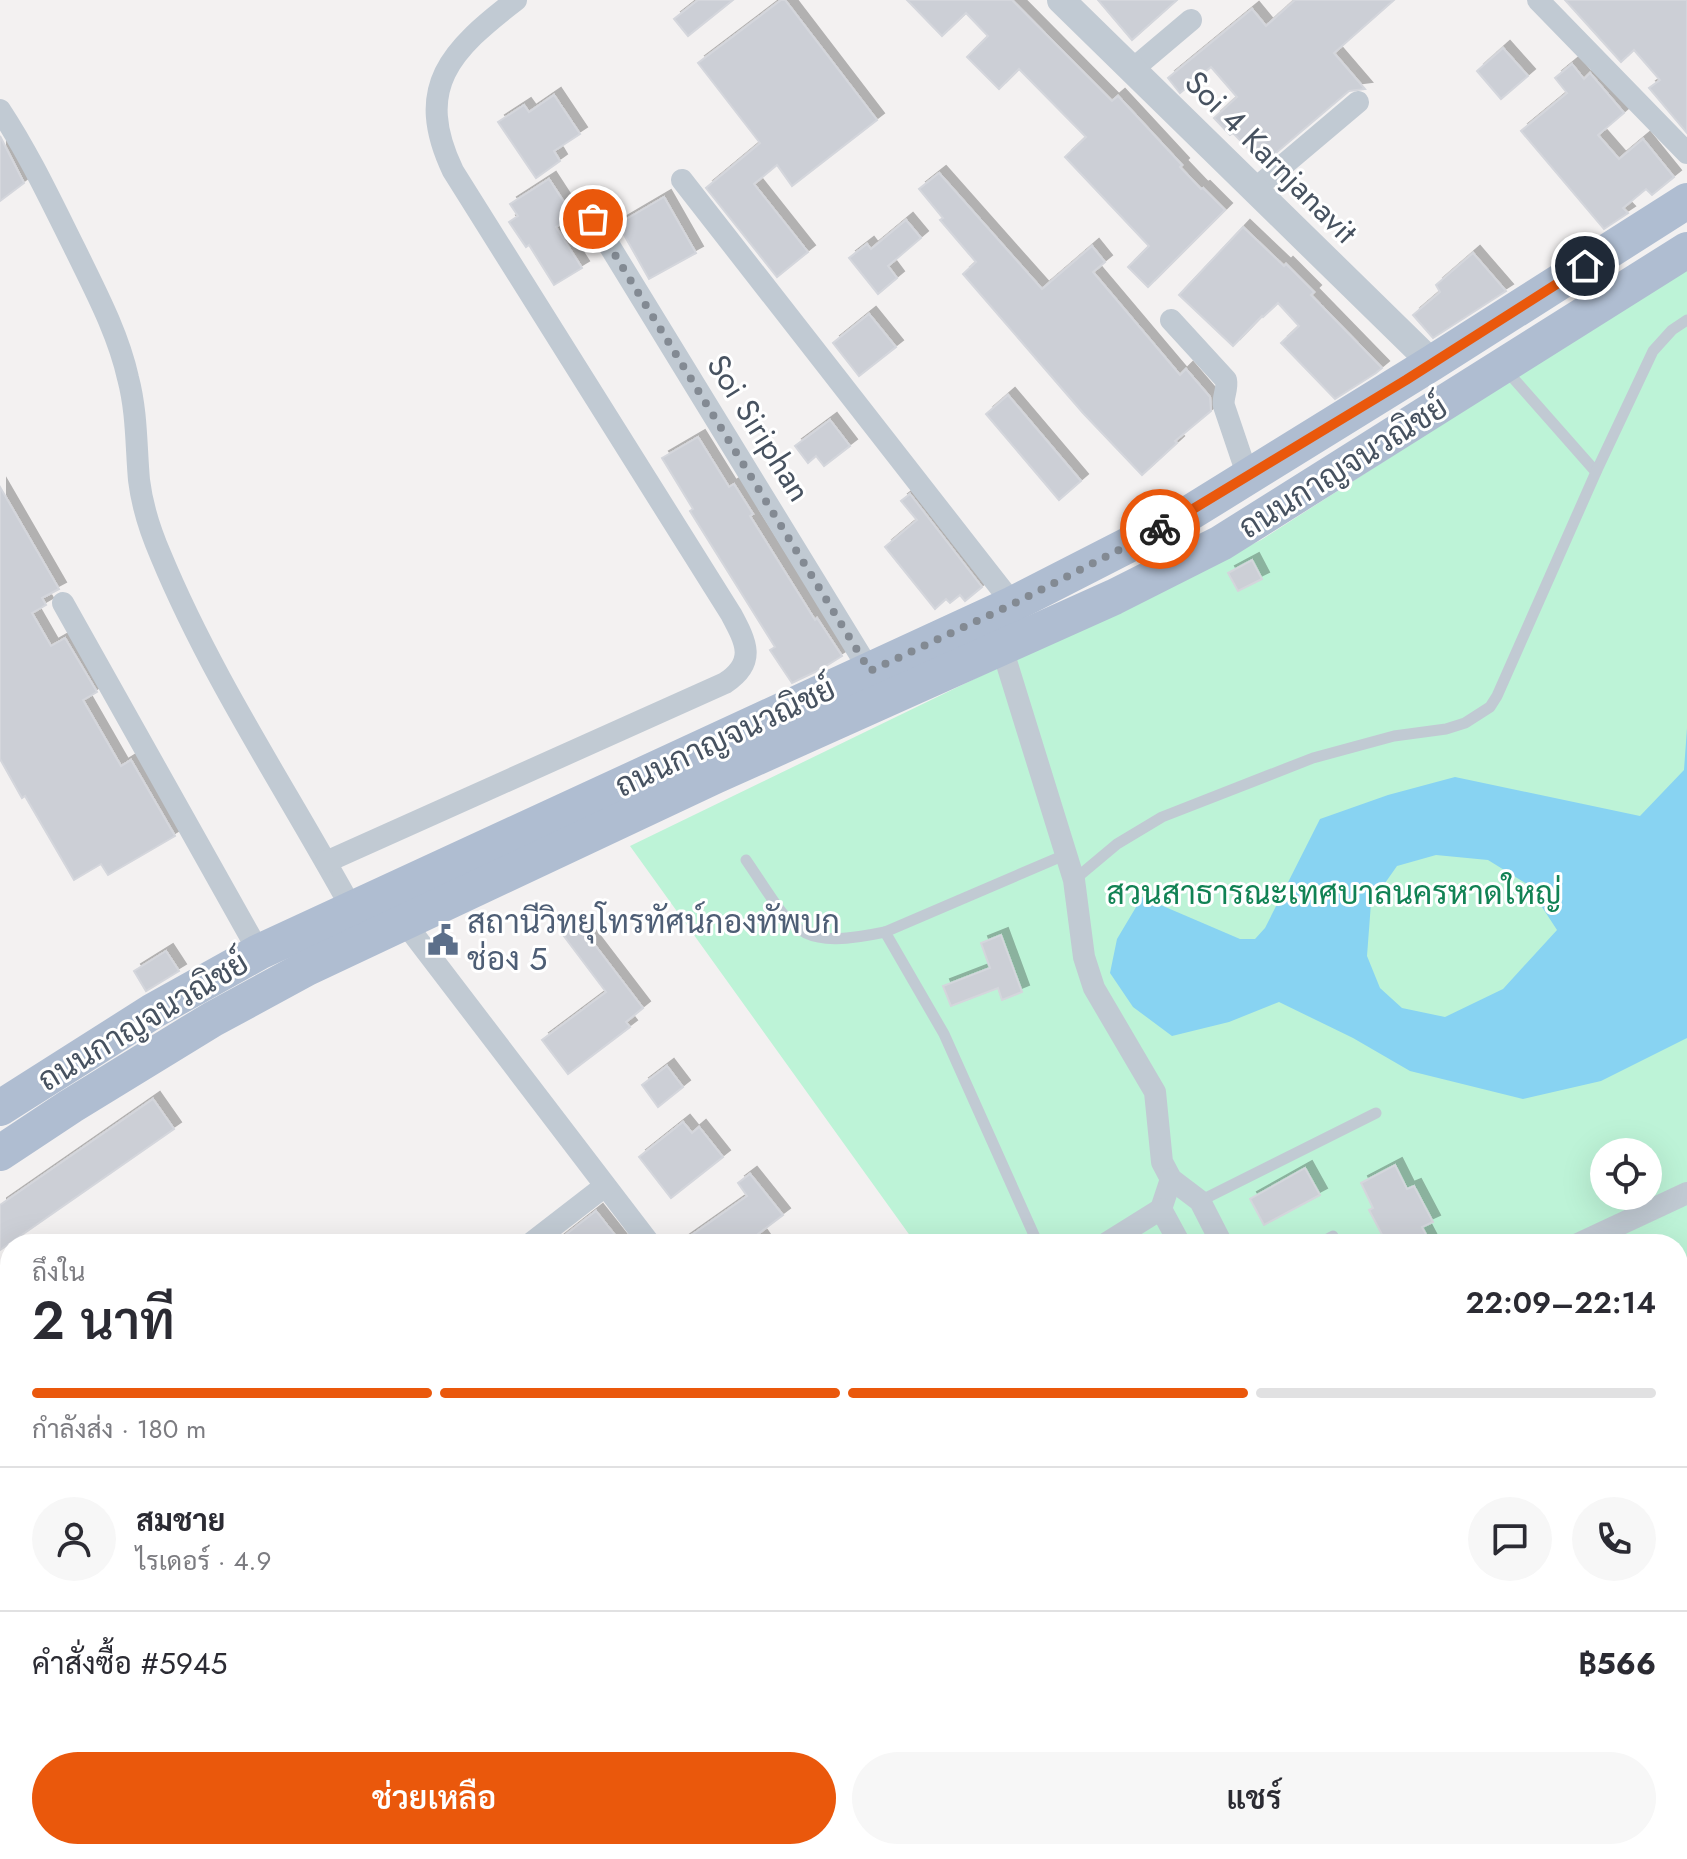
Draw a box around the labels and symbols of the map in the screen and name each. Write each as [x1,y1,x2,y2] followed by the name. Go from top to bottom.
[1174,60,1368,254] street label: Soi 4 Karnjanavit
[559,185,627,253] pin
[1551,232,1619,300] pin
[696,346,822,510] street label: Soi Siriphan
[1230,384,1456,550] street label: ถนนกาญจนวณิชย์
[1120,489,1200,569] courier
[607,666,843,808] street label: ถนนกาญจนวณิชย์
[1106,870,1562,916] park label: สวนสาธารณะเทศบาลนครหาดใหญ่
[467,899,840,982] place label: สถานีวิทยุโทรทัศน์กองทัพบก ช่อง 5
[426,923,460,957] public building icon: สถานีวิทยุโทรทัศน์กองทัพบก ช่อง 5
[29,940,257,1102] street label: ถนนกาญจนวณิชย์

